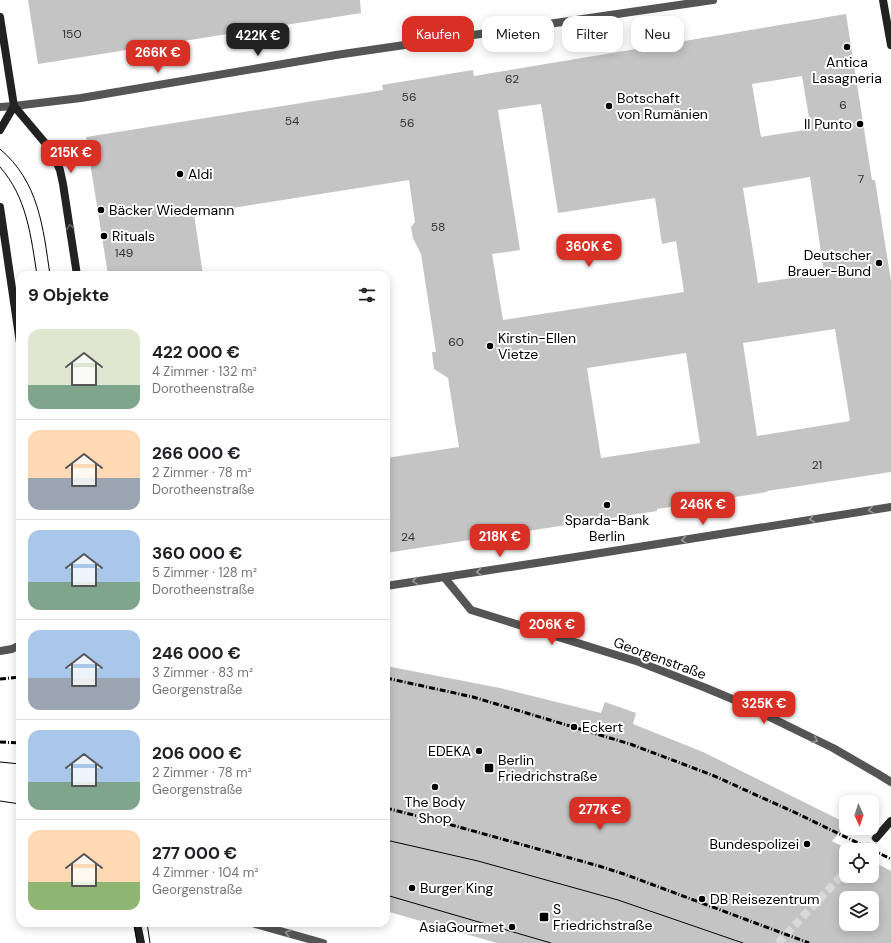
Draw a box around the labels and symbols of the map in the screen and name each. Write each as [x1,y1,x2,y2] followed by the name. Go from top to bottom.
[225,23,291,57] pin: 422K €
[62,26,82,42] house number: 150
[125,40,191,74] pin: 266K €
[842,42,852,52] marker: Antica Lasagneria
[812,53,882,87] place label: Antica Lasagneria
[505,71,519,87] house number: 62
[402,89,416,105] house number: 56
[617,89,708,123] place label: Botschaft von Rumänien
[839,97,847,113] house number: 6
[604,101,614,111] marker: Botschaft von Rumänien
[285,113,299,129] house number: 54
[400,115,414,131] house number: 56
[804,115,852,133] place label: Il Punto
[855,119,865,129] marker: Il Punto
[38,140,104,174] pin: 215K €
[188,165,213,183] place label: Aldi
[175,169,185,179] marker: Aldi
[858,171,864,187] house number: 7
[109,201,234,219] place label: Bäcker Wiedemann
[96,205,106,215] marker: Bäcker Wiedemann
[431,219,445,235] house number: 58
[66,224,75,230] one-way arrow
[112,227,155,245] place label: Rituals
[99,231,109,241] marker: Rituals
[556,234,622,268] pin: 360K €
[115,245,133,261] house number: 149
[788,246,871,280] place label: Deutscher Brauer-Bund
[874,258,884,268] marker: Deutscher Brauer-Bund
[498,329,576,363] place label: Kirstin-Ellen Vietze
[448,334,464,350] house number: 60
[485,341,495,351] marker: Kirstin-Ellen Vietze
[812,457,822,473] house number: 21
[670,492,736,526] pin: 246K €
[602,500,612,510] marker: Sparda-Bank Berlin
[868,505,874,514] one-way arrow
[565,511,649,545] place label: Sparda-Bank Berlin
[809,514,815,523] one-way arrow
[467,524,533,558] pin: 218K €
[401,529,415,545] house number: 24
[681,535,687,544] one-way arrow
[476,567,482,576] one-way arrow
[412,576,419,585] one-way arrow
[519,612,585,646] pin: 206K €
[611,633,709,683] street label: Georgenstraße
[731,691,797,725] pin: 325K €
[582,718,623,736] place label: Eckert
[569,722,579,732] marker: Eckert
[811,735,819,742] one-way arrow
[428,742,471,760] place label: EDEKA
[474,746,484,756] marker: EDEKA
[498,751,597,785] place label: Berlin Friedrichstraße
[483,762,495,774] marker: Berlin Friedrichstraße
[430,782,440,792] marker: The Body Shop
[405,793,466,827] place label: The Body Shop
[839,795,879,835] north arrow
[567,797,633,831] pin: 277K €
[709,835,799,853] place label: Bundespolizei
[802,839,812,849] marker: Bundespolizei
[420,879,493,897] place label: Burger King
[407,883,417,893] marker: Burger King
[710,890,820,908] place label: DB Reisezentrum
[697,894,707,904] marker: DB Reisezentrum
[553,900,652,934] place label: S Friedrichstraße
[538,911,550,923] marker: S Friedrichstraße
[419,918,504,936] place label: AsiaGourmet
[507,922,517,932] marker: AsiaGourmet
[284,929,291,938] one-way arrow

